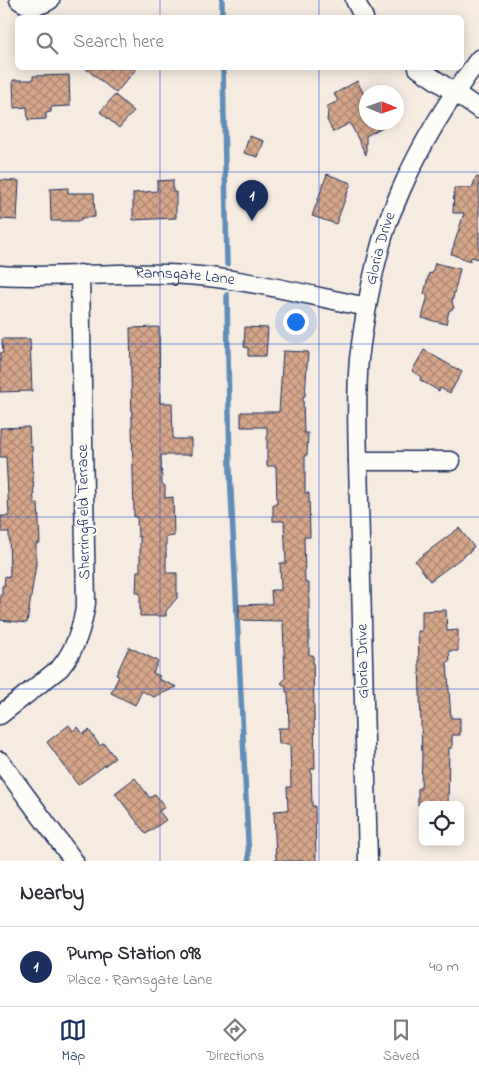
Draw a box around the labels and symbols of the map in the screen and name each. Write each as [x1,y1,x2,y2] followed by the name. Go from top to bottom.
[359,85,404,130] north arrow
[236,180,268,221] pin: 1
[359,207,403,287] street label: Gloria Drive
[135,261,237,292] street label: Ramsgate Lane
[283,309,309,335] your location
[71,443,97,580] street label: Sherringfield Terrace
[350,623,376,699] street label: Gloria Drive

